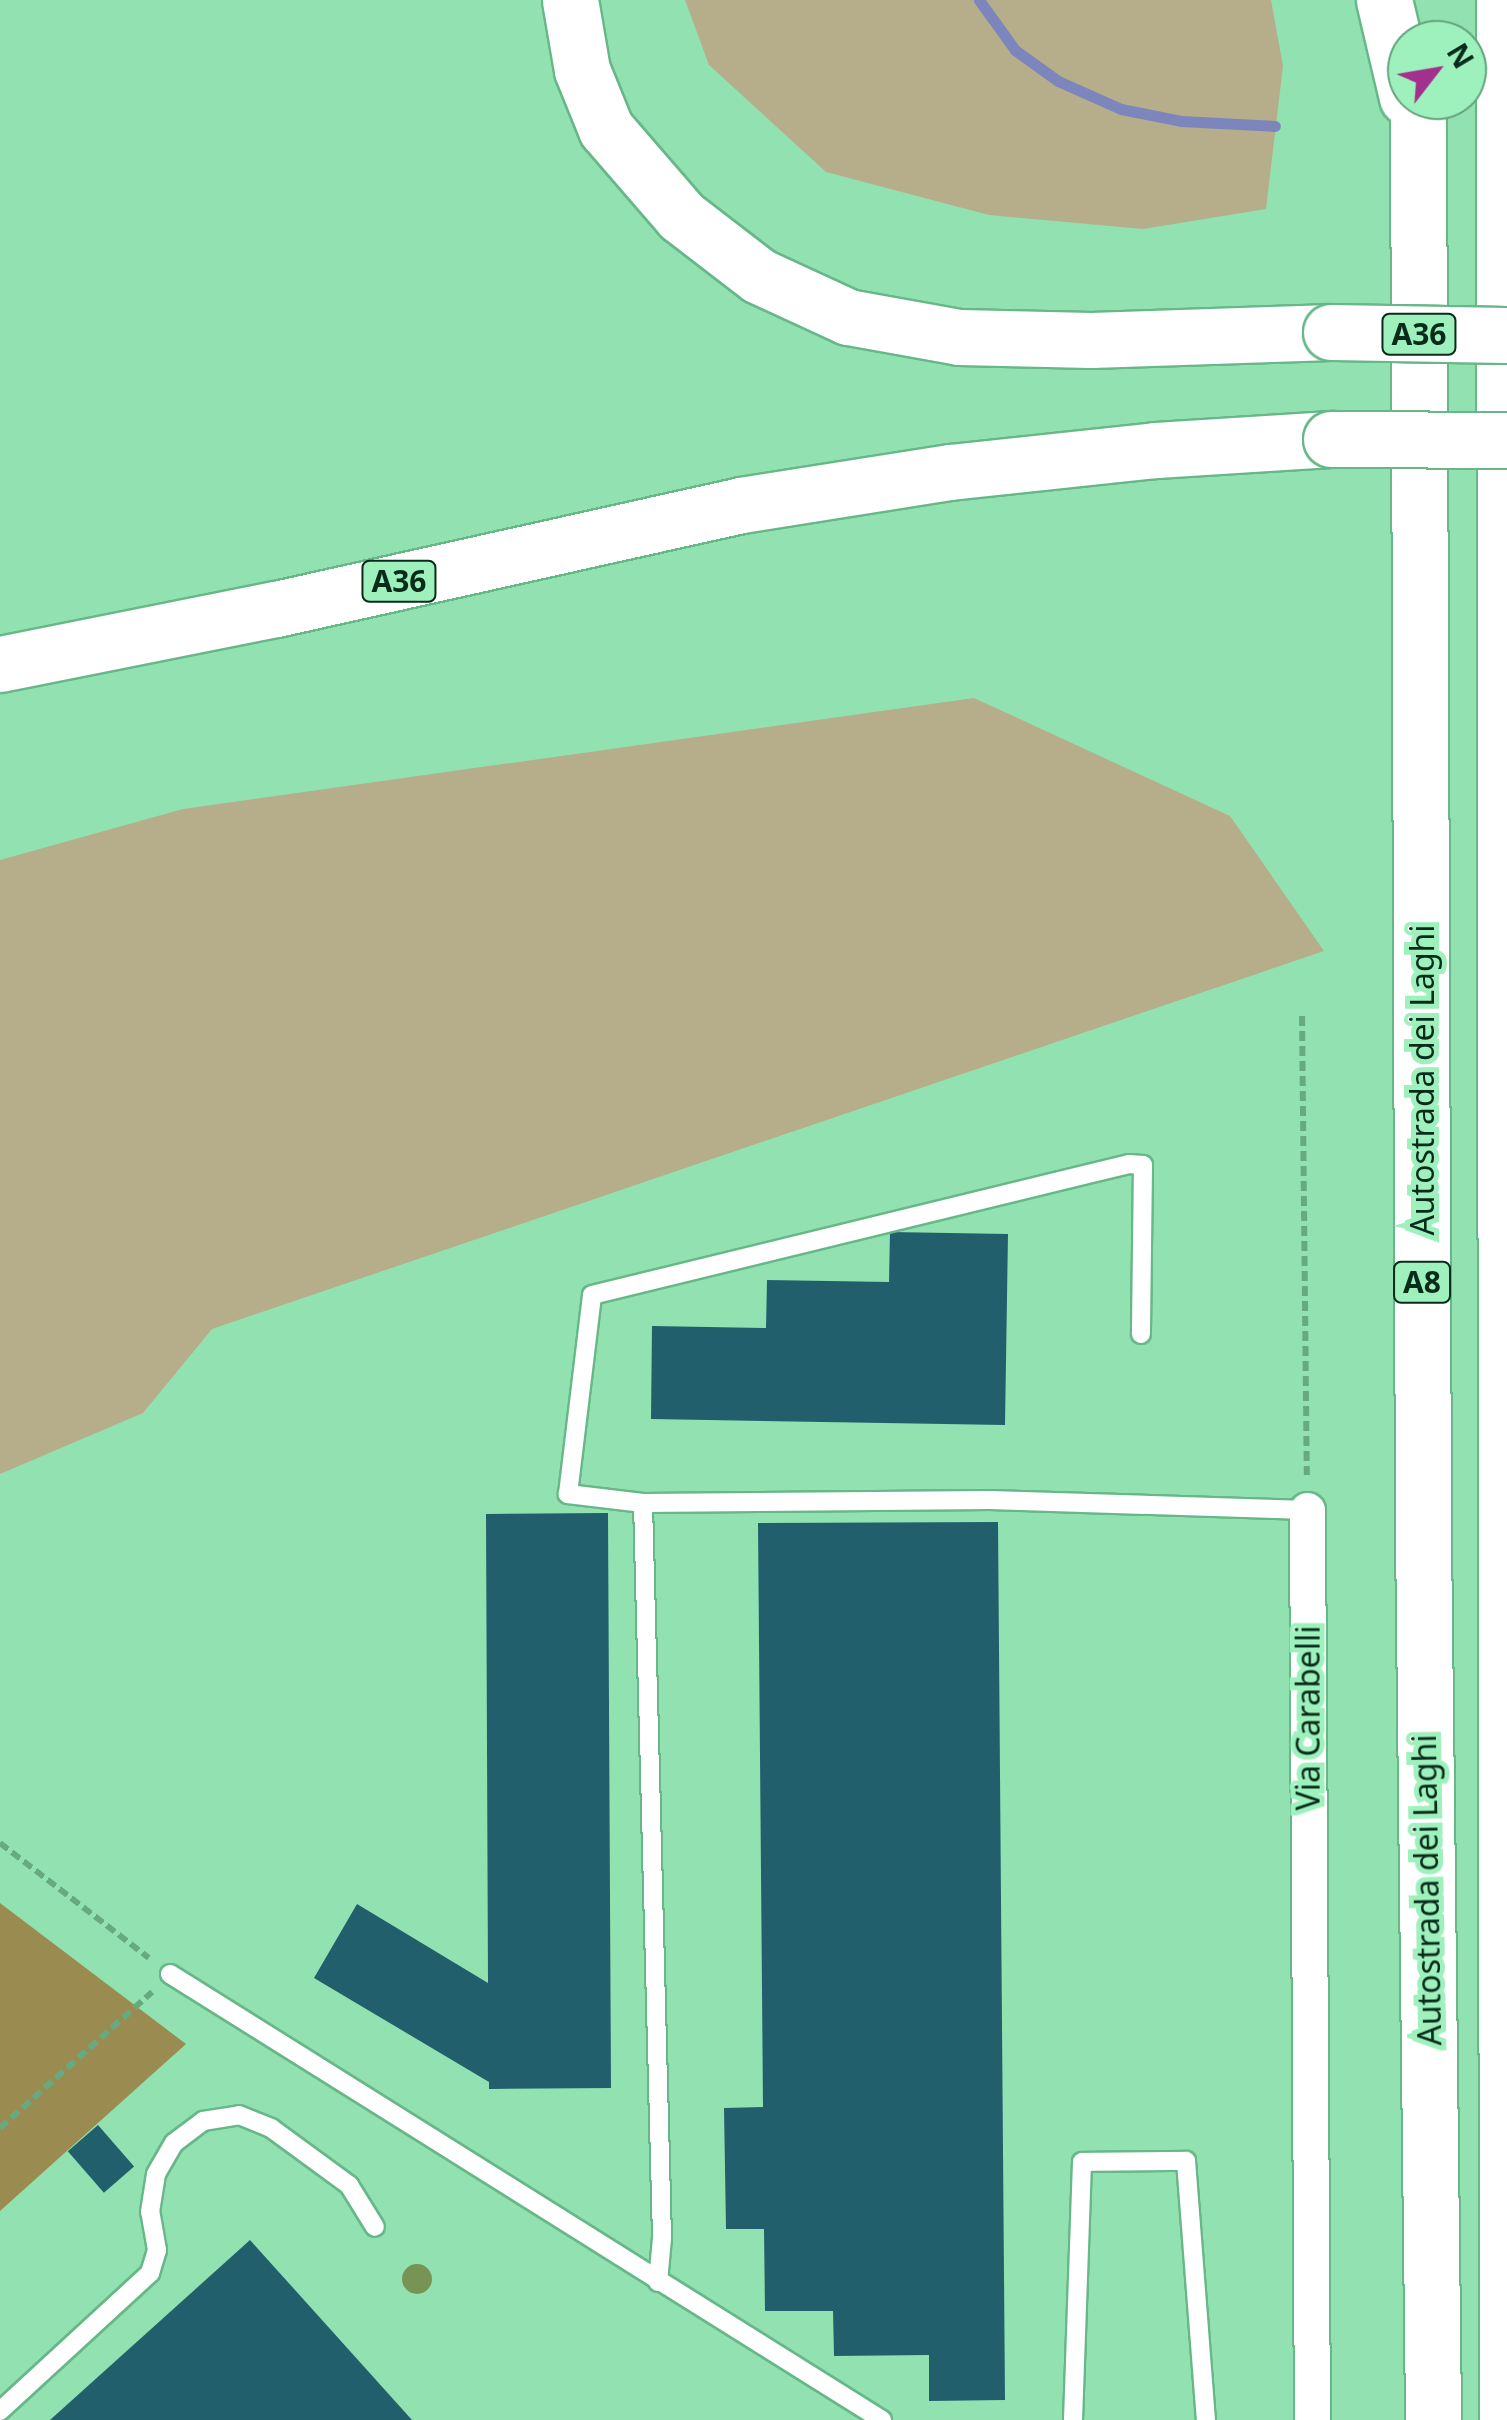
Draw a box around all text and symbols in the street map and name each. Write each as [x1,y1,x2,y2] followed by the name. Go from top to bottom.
[1387,20,1487,120] north arrow
[1439,36,1483,75] text: N
[1379,309,1459,359] road number: A36
[359,556,439,606] road number: A36
[1403,924,1441,1236] street label: Autostrada dei Laghi
[1392,1257,1452,1307] road number: A8
[1289,1626,1327,1810] street label: Via Carabelli
[1405,1734,1449,2046] street label: Autostrada dei Laghi

